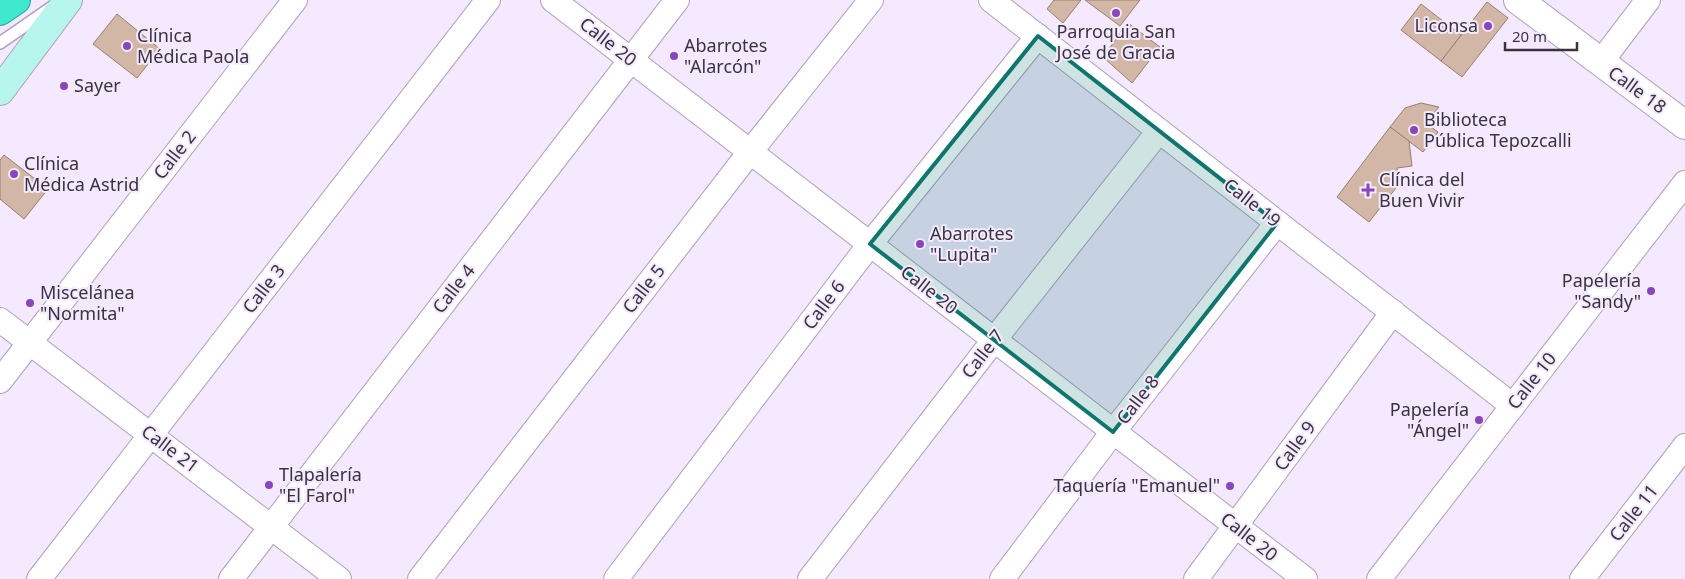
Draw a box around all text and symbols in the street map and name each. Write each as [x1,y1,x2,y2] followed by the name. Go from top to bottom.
[1110,7,1122,19] marker: Parroquia San José de Gracia
[575,11,642,71] street label: Calle 20
[1415,13,1478,37] place label: Liconsa
[1055,19,1176,64] place label: Parroquia San José de Gracia
[1482,20,1494,32] marker: Liconsa
[1505,20,1578,52] scale bar
[137,23,249,68] place label: Clínica Médica Paola
[1512,26,1547,46] text: 20 m
[684,33,767,78] place label: Abarrotes "Alarcón"
[121,40,133,52] marker: Clínica Médica Paola
[668,50,680,62] marker: Abarrotes "Alarcón"
[1604,60,1671,118] street label: Calle 18
[74,73,121,97] place label: Sayer
[58,80,70,92] marker: Sayer
[1424,107,1572,152] place label: Biblioteca Pública Tepozcalli
[1408,124,1420,136] marker: Biblioteca Pública Tepozcalli
[148,125,201,184] street label: Calle 2
[24,151,139,196] place label: Clínica Médica Astrid
[1379,167,1465,212] place label: Clínica del Buen Vivir
[8,168,20,180] marker: Clínica Médica Astrid
[1219,172,1286,232] street label: Calle 19
[1361,183,1375,197] marker: Clínica del Buen Vivir
[930,221,1013,266] place label: Abarrotes "Lupita"
[914,238,926,250] marker: Abarrotes "Lupita"
[237,259,290,318] street label: Calle 3
[427,259,480,318] street label: Calle 4
[617,259,670,318] street label: Calle 5
[896,259,963,319] street label: Calle 20
[1562,268,1641,313] place label: Papelería "Sandy"
[797,275,850,334] street label: Calle 6
[40,280,135,325] place label: Miscelánea "Normita"
[1645,285,1657,297] marker: Papelería "Sandy"
[24,297,36,309] marker: Miscelánea "Normita"
[956,324,1009,383] street label: Calle 7
[1501,347,1561,414] street label: Calle 10
[1111,370,1164,429] street label: Calle 8
[1390,397,1469,442] place label: Papelería "Ángel"
[1473,414,1485,426] marker: Papelería "Ángel"
[1268,416,1320,475] street label: Calle 9
[137,419,204,478] street label: Calle 21
[279,462,362,507] place label: Tlapalería "El Farol"
[1053,473,1220,497] place label: Taquería "Emanuel"
[263,479,275,491] marker: Tlapalería "El Farol"
[1603,479,1663,546] street label: Calle 11
[1224,480,1236,492] marker: Taquería "Emanuel"
[1216,506,1283,566] street label: Calle 20

